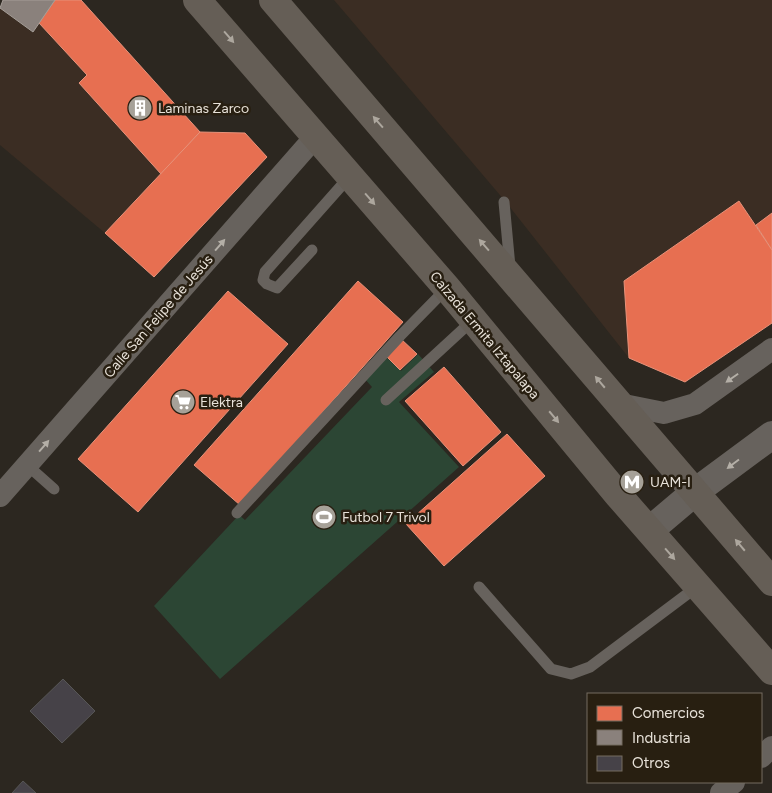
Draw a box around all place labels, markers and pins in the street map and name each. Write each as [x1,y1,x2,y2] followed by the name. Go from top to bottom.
[127,95,153,121] building icon: Laminas Zarco
[158,100,249,117] place label: Laminas Zarco
[170,389,196,415] supermarket icon: Elektra
[200,394,243,411] place label: Elektra
[619,469,645,495] metro station icon: UAM-I
[650,474,691,491] place label: UAM-I
[311,504,337,530] sports icon: Futbol 7 Trivol
[342,509,430,526] place label: Futbol 7 Trivol

